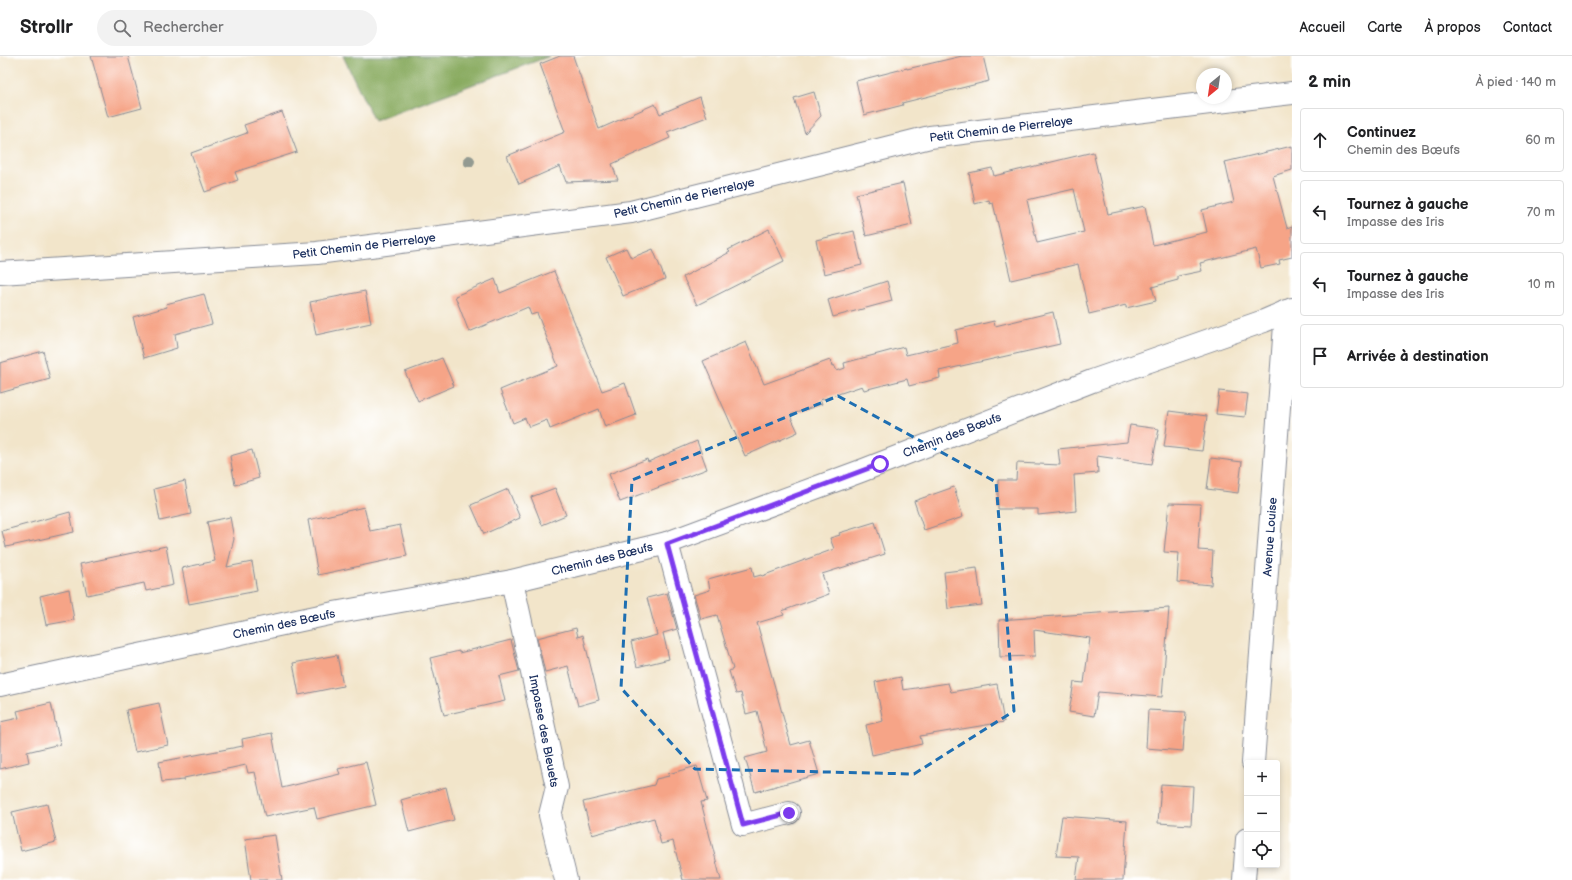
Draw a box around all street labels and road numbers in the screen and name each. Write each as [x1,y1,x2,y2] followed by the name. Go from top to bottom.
[929,113,1073,146] street label: Petit Chemin de Pierrelaye
[612,175,756,222] street label: Petit Chemin de Pierrelaye
[292,230,436,263] street label: Petit Chemin de Pierrelaye
[901,410,1004,461] street label: Chemin des Bœufs
[1260,497,1281,577] street label: Avenue Louise
[550,540,655,579] street label: Chemin des Bœufs
[232,606,337,643] street label: Chemin des Bœufs
[525,674,562,789] street label: Impasse des Bleuets

